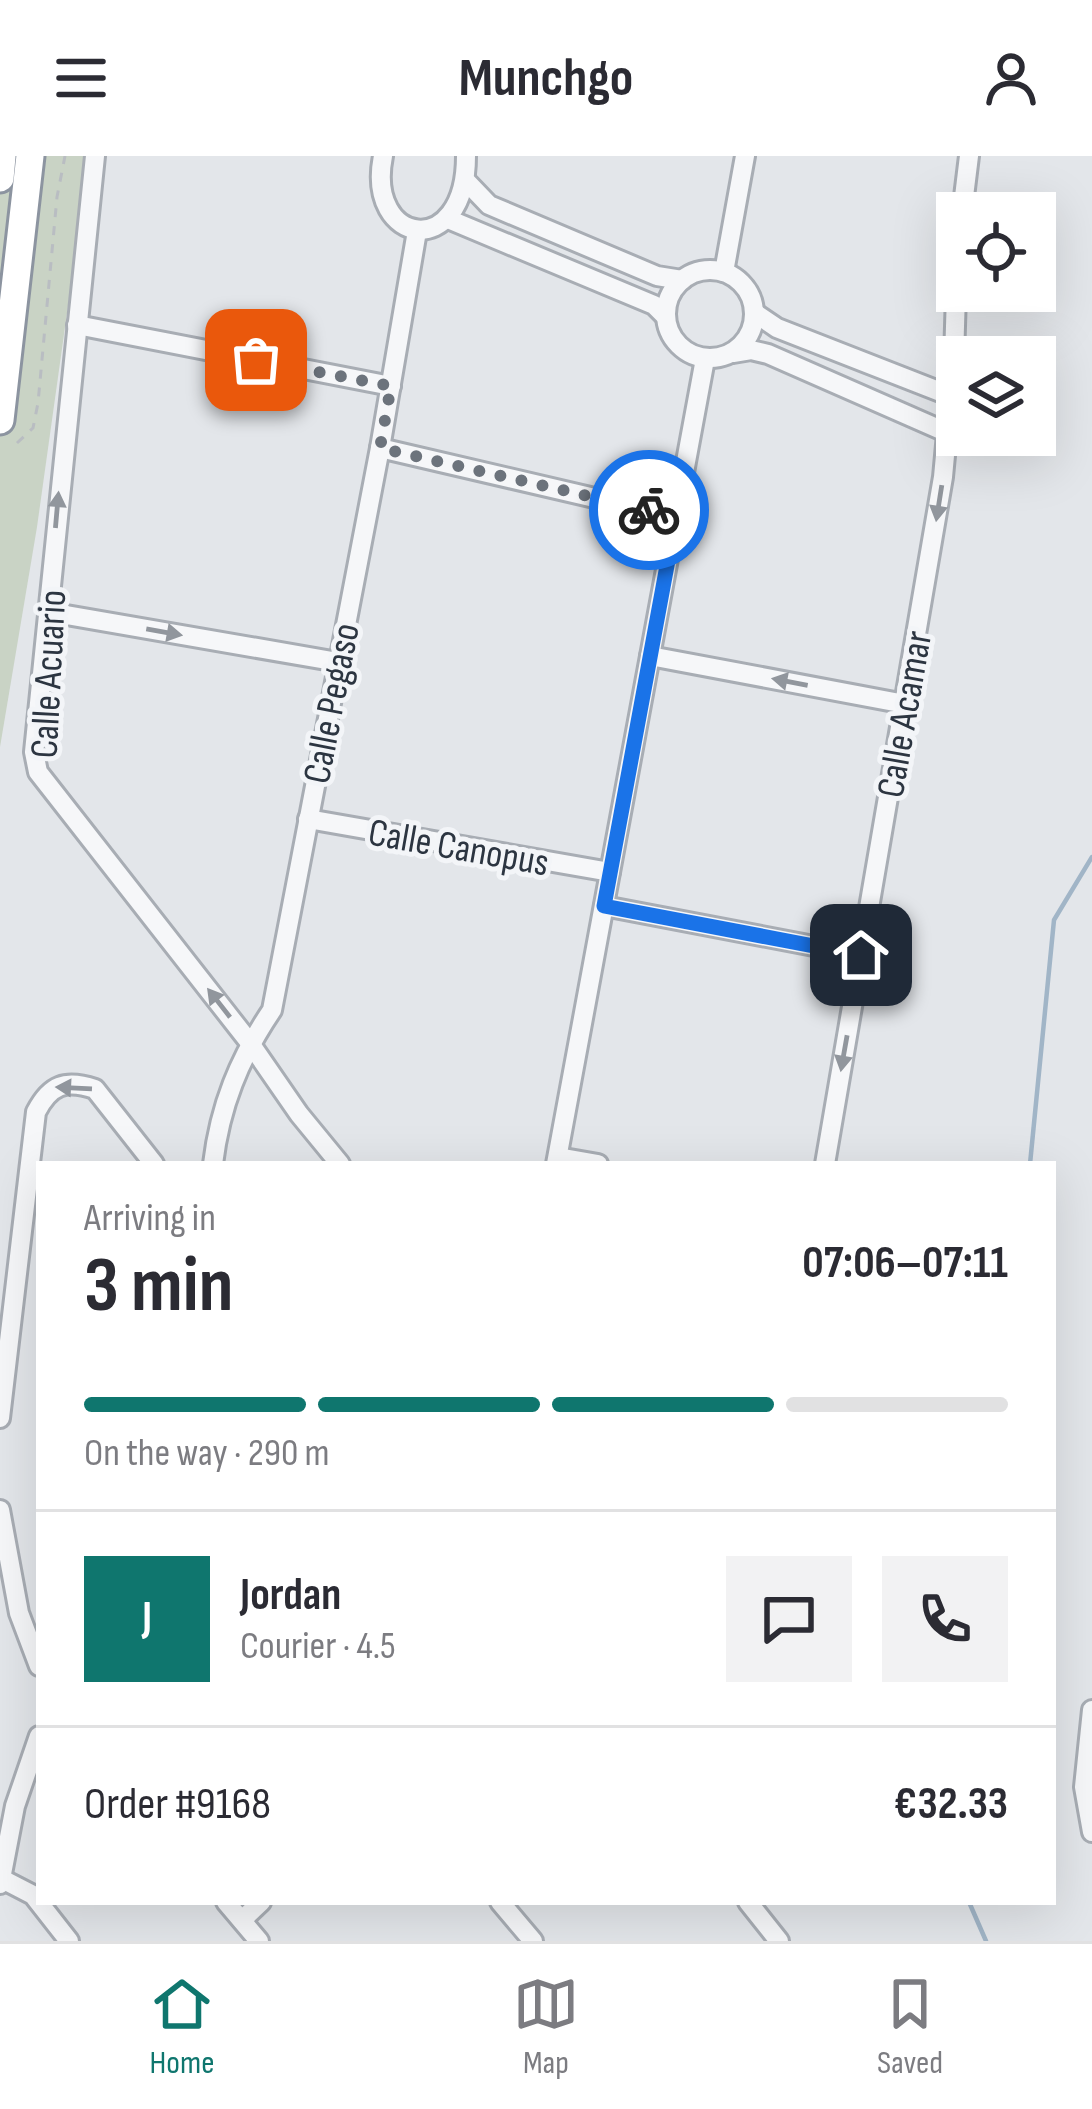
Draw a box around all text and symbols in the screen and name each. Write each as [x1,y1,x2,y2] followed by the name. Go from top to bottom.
[48,45,114,111] icon: menu
[978,45,1044,111] icon: person
[459,46,633,111] text: Munchgo
[936,192,1056,456] map controls
[936,192,1056,312] button: locate
[205,309,307,411] pin
[223,327,289,393] icon: bag
[936,336,1056,456] button: layers
[589,450,709,570] courier
[616,477,682,543] icon: bike
[929,484,947,522] one-way arrow
[48,490,67,528] one-way arrow
[22,589,77,759] street label: Calle Acuario
[294,619,371,787] street label: Calle Pegaso
[146,623,184,641] one-way arrow
[868,628,943,801] street label: Calle Acamar
[771,673,808,692] one-way arrow
[365,809,552,887] street label: Calle Canopus
[810,904,912,1006] pin
[828,922,894,988] icon: home
[207,988,232,1019] one-way arrow
[835,1034,853,1072] one-way arrow
[55,1078,93,1097] one-way arrow
[84,1195,216,1242] text: Arriving in
[802,1236,1008,1291] text: 07:06–07:11
[84,1240,233,1333] text: 3 min
[84,1430,330,1477] text: On the way · 290 m
[726,1556,852,1682] button: chat
[882,1556,1008,1682] button: phone
[240,1568,341,1623] text: Jordan
[142,1591,152,1646] text: J
[240,1623,396,1670] text: Courier · 4.5
[84,1777,271,1832] text: Order #9168
[894,1777,1008,1832] text: €32.33
[149,1971,215,2083] tab: Home
[513,1971,579,2083] tab: Map
[877,1971,943,2083] tab: Saved

